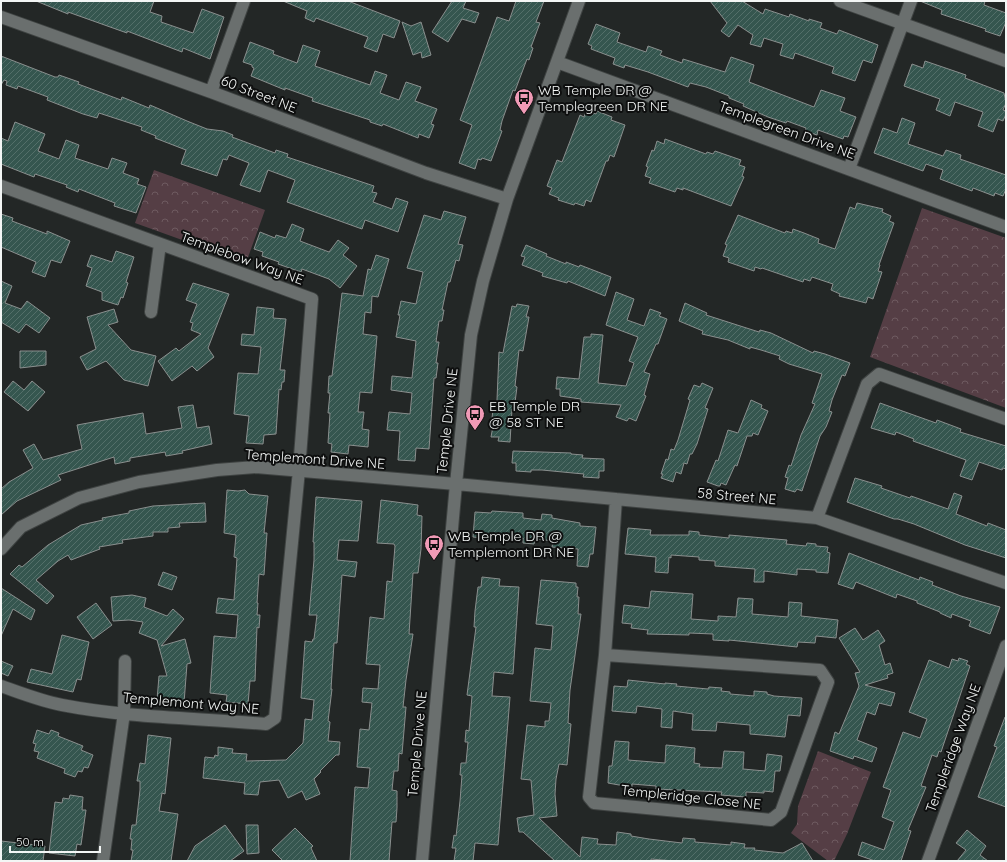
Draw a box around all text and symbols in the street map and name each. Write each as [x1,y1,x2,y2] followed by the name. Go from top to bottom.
[218,71,300,117] street label: 60 Street NE
[538,81,668,115] place label: WB Temple DR @ Templegreen DR NE
[513,87,535,115] bus stop icon: WB Temple DR @ Templegreen DR NE
[716,97,858,163] street label: Templegreen Drive NE
[178,227,306,289] street label: Templebow Way NE
[432,367,462,475] street label: Temple Drive NE
[489,397,580,431] place label: EB Temple DR @ 58 ST NE
[464,403,486,431] bus stop icon: EB Temple DR @ 58 ST NE
[244,445,386,473] street label: Templemont Drive NE
[697,484,777,508] street label: 58 Street NE
[448,527,574,561] place label: WB Temple DR @ Templemont DR NE
[423,533,445,561] bus stop icon: WB Temple DR @ Templemont DR NE
[921,681,985,815] street label: Templeridge Way NE
[122,688,260,718] street label: Templemont Way NE
[403,690,431,798] street label: Temple Drive NE
[620,781,762,813] street label: Templeridge Close NE
[10,828,100,854] scale bar
[16,834,44,849] text: 50 m

